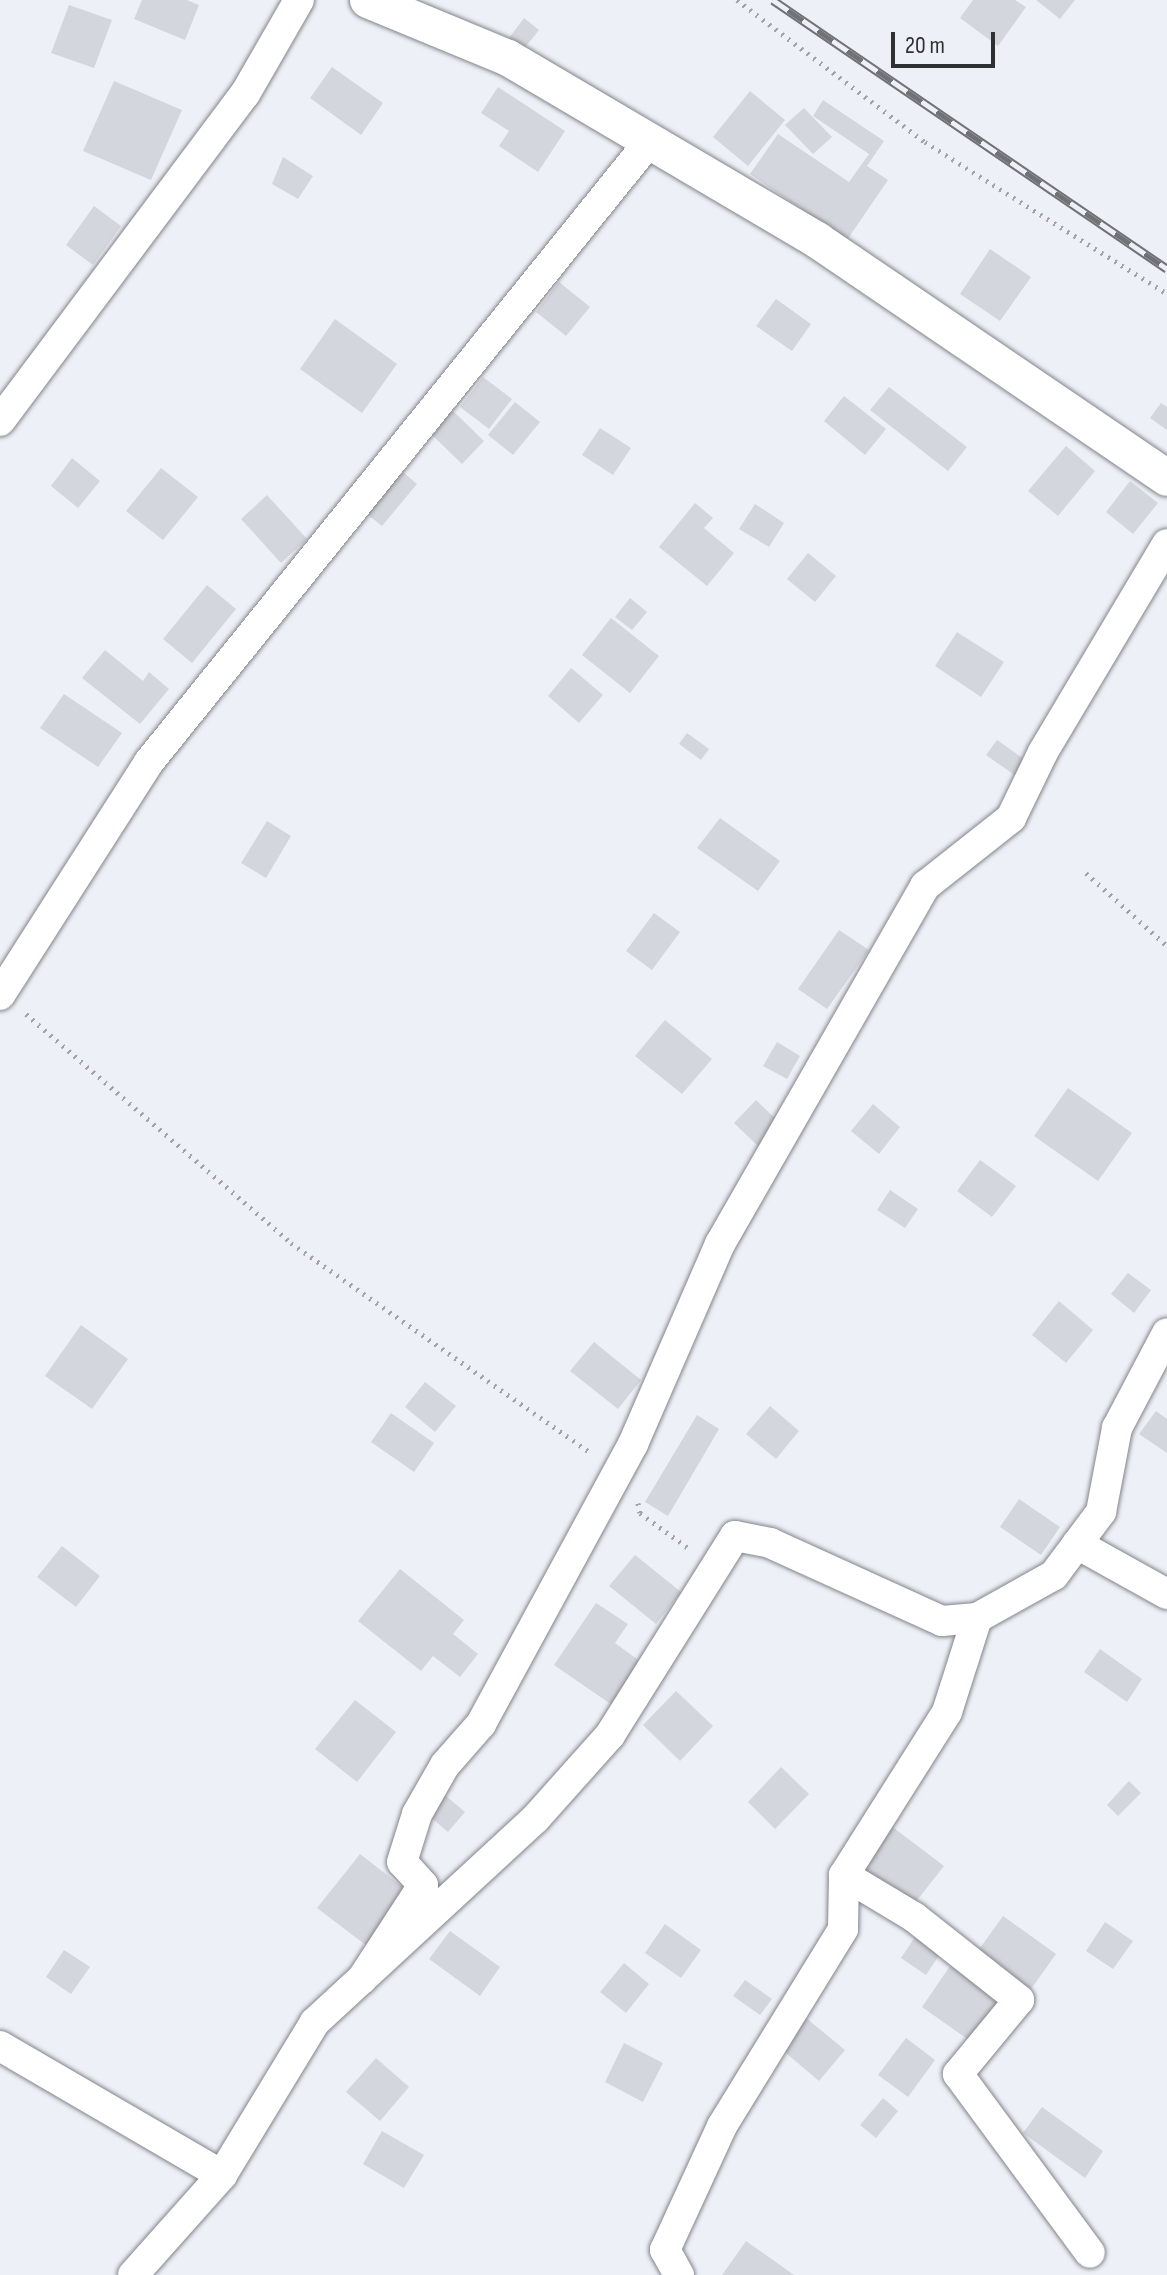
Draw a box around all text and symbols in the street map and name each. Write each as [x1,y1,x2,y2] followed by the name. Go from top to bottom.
[895,16,999,66] scale bar
[905,31,945,60] text: 20 m

